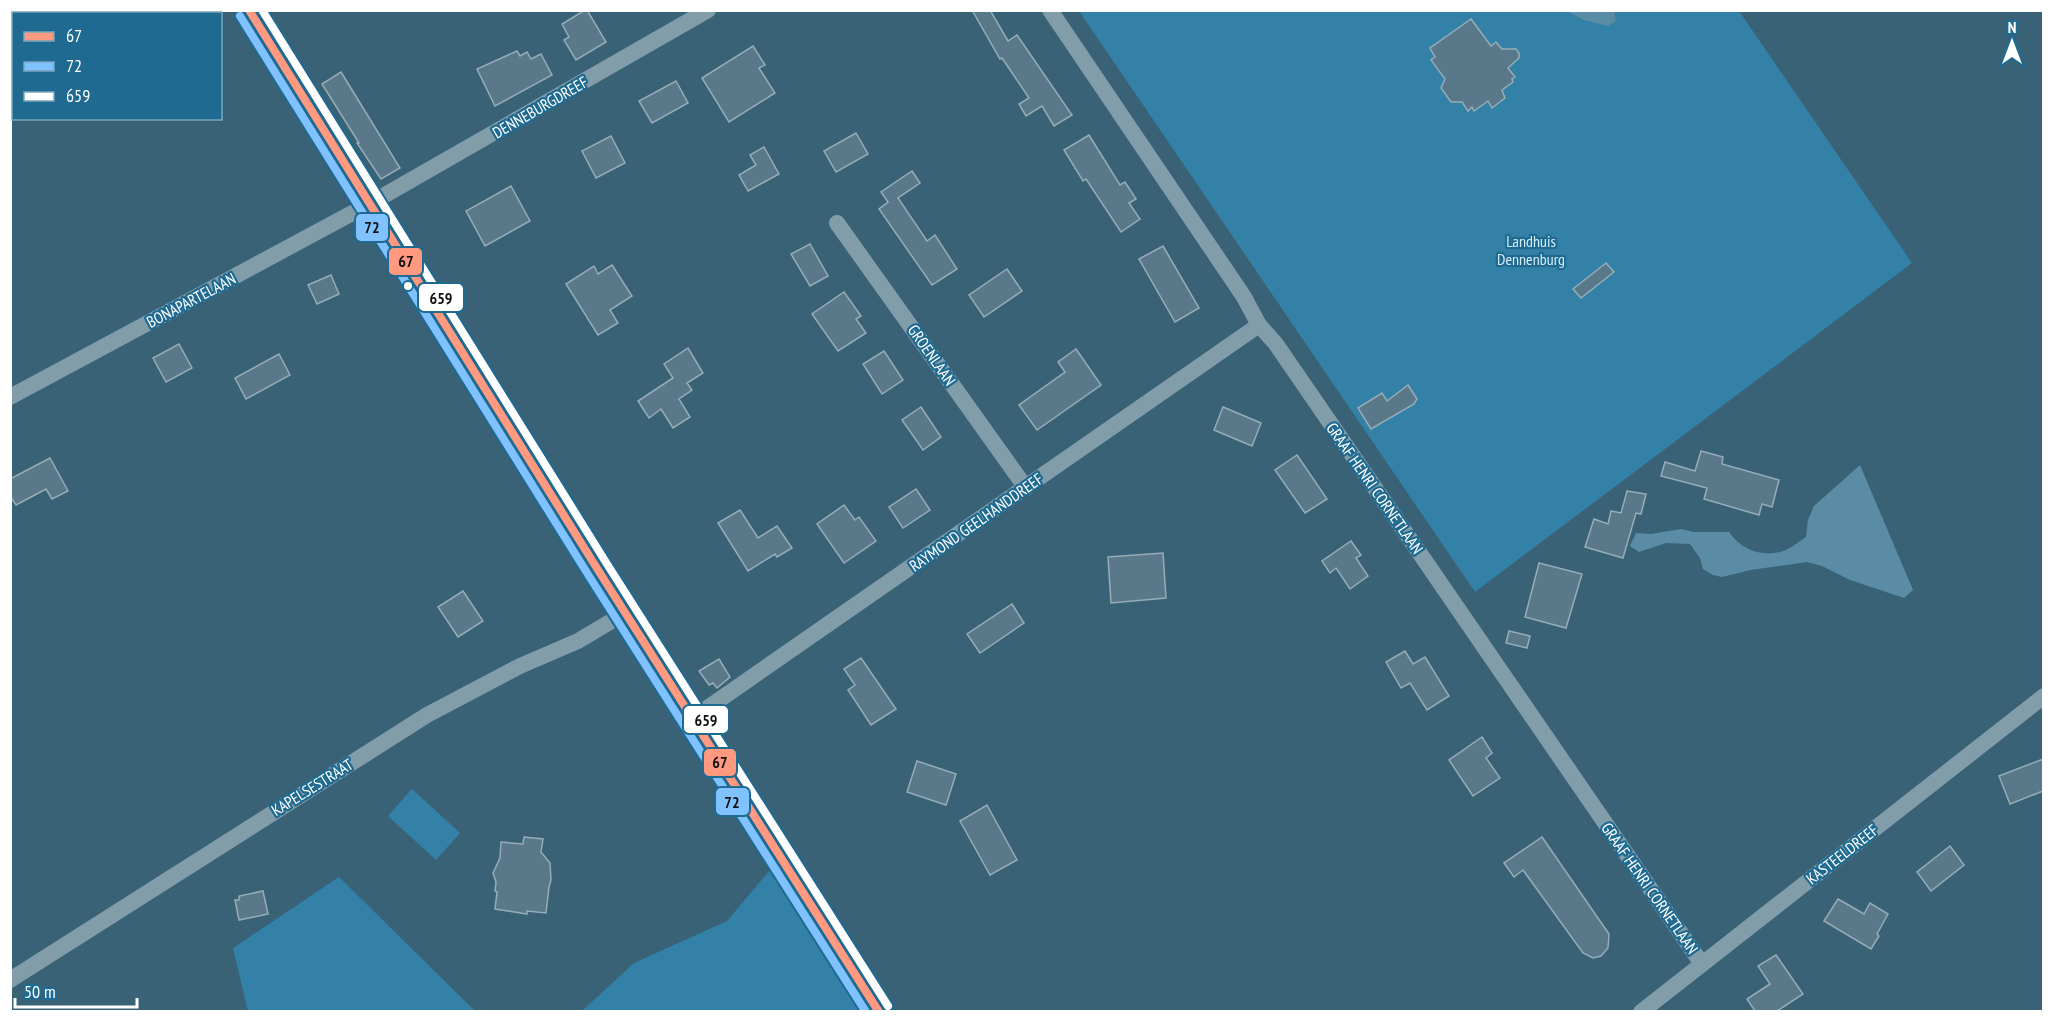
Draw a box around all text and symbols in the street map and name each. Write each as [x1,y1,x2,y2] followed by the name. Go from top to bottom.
[12,12,222,120] legend
[1982,12,2042,72] north arrow
[2008,17,2016,37] text: N
[66,24,82,47] text: 67
[66,54,82,77] text: 72
[489,72,591,142] street label: DENNEBURGDREEF
[66,84,90,107] text: 659
[355,213,389,242] line badge: 72
[364,217,380,237] text: 72
[1497,231,1565,269] park label: Landhuis Dennenburg
[388,247,423,276] line badge: 67
[398,251,414,271] text: 67
[143,268,239,332] street label: BONAPARTELAAN
[402,280,414,292] unlabelled marker
[418,283,464,312] line badge: 659
[430,288,452,308] text: 659
[904,321,960,389] street label: GROENLAAN
[1322,418,1428,558] street label: GRAAF HENRI CORNETLAAN
[905,468,1047,576] street label: RAYMOND GEELHANDDREEF
[683,705,729,734] line badge: 659
[695,710,717,730] text: 659
[703,748,737,777] line badge: 67
[712,752,728,772] text: 67
[268,754,356,820] street label: KAPELSESTRAAT
[715,787,750,816] line badge: 72
[724,792,740,812] text: 72
[1597,818,1703,958] street label: GRAAF HENRI CORNETLAAN
[1802,820,1882,888] street label: KASTEELDREEF
[15,971,136,1009] scale bar
[24,980,56,1003] text: 50 m

